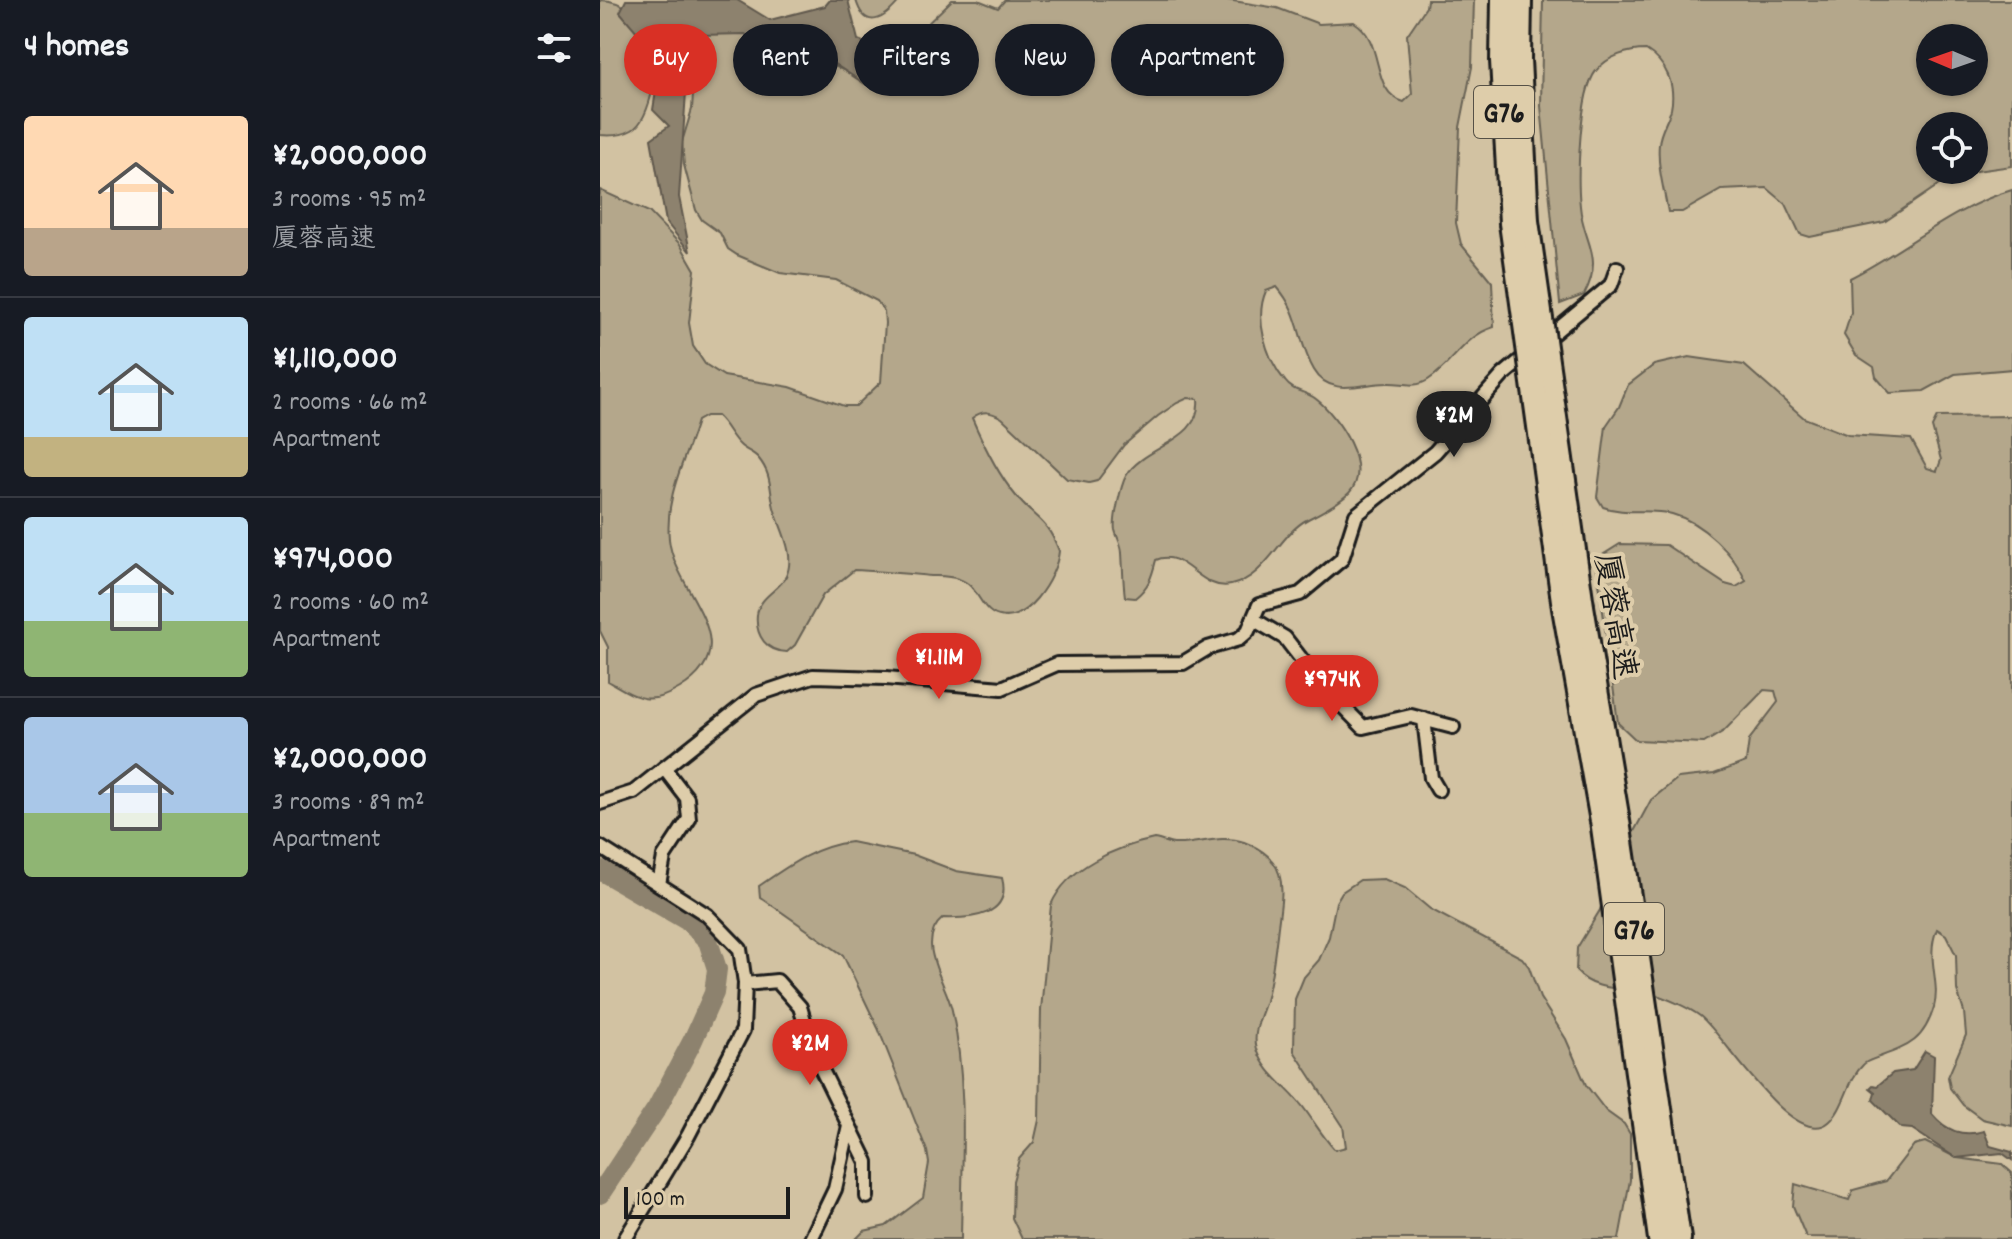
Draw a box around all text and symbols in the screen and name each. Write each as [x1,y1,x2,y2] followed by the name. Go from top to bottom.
[24,24,129,73] text: 4 homes
[624,24,717,96] chip: Buy
[733,24,838,96] chip: Rent
[854,24,979,96] chip: Filters
[995,24,1095,96] chip: New
[1111,24,1284,96] chip: Apartment
[1916,24,1988,96] north arrow
[1916,24,1988,184] map controls
[532,26,576,70] icon: filters
[1474,86,1534,138] road number: G76
[1916,112,1988,184] button: locate
[272,133,427,182] text: ¥2,000,000
[88,148,184,244] icon: home
[272,182,426,219] text: 3 rooms · 95 m²
[272,222,376,259] text: 厦蓉高速
[272,336,398,385] text: ¥1,110,000
[88,349,184,445] icon: home
[272,385,428,422] text: 2 rooms · 66 m²
[1415,391,1493,459] pin: ¥2M
[1434,398,1474,435] text: ¥2M
[272,422,381,459] text: Apartment
[272,536,393,585] text: ¥974,000
[88,549,184,645] icon: home
[1579,550,1645,684] street label: 厦蓉高速
[272,585,429,622] text: 2 rooms · 60 m²
[272,622,381,659] text: Apartment
[874,633,1004,701] pin: ¥1.11M
[914,640,964,677] text: ¥1.11M
[1276,655,1388,723] pin: ¥974K
[1303,662,1361,699] text: ¥974K
[272,736,427,785] text: ¥2,000,000
[88,749,184,845] icon: home
[272,785,425,822] text: 3 rooms · 89 m²
[272,822,381,859] text: Apartment
[1604,903,1664,955] road number: G76
[771,1019,849,1087] pin: ¥2M
[790,1026,830,1063] text: ¥2M
[624,1183,790,1219] scale bar
[636,1185,685,1216] text: 100 m

